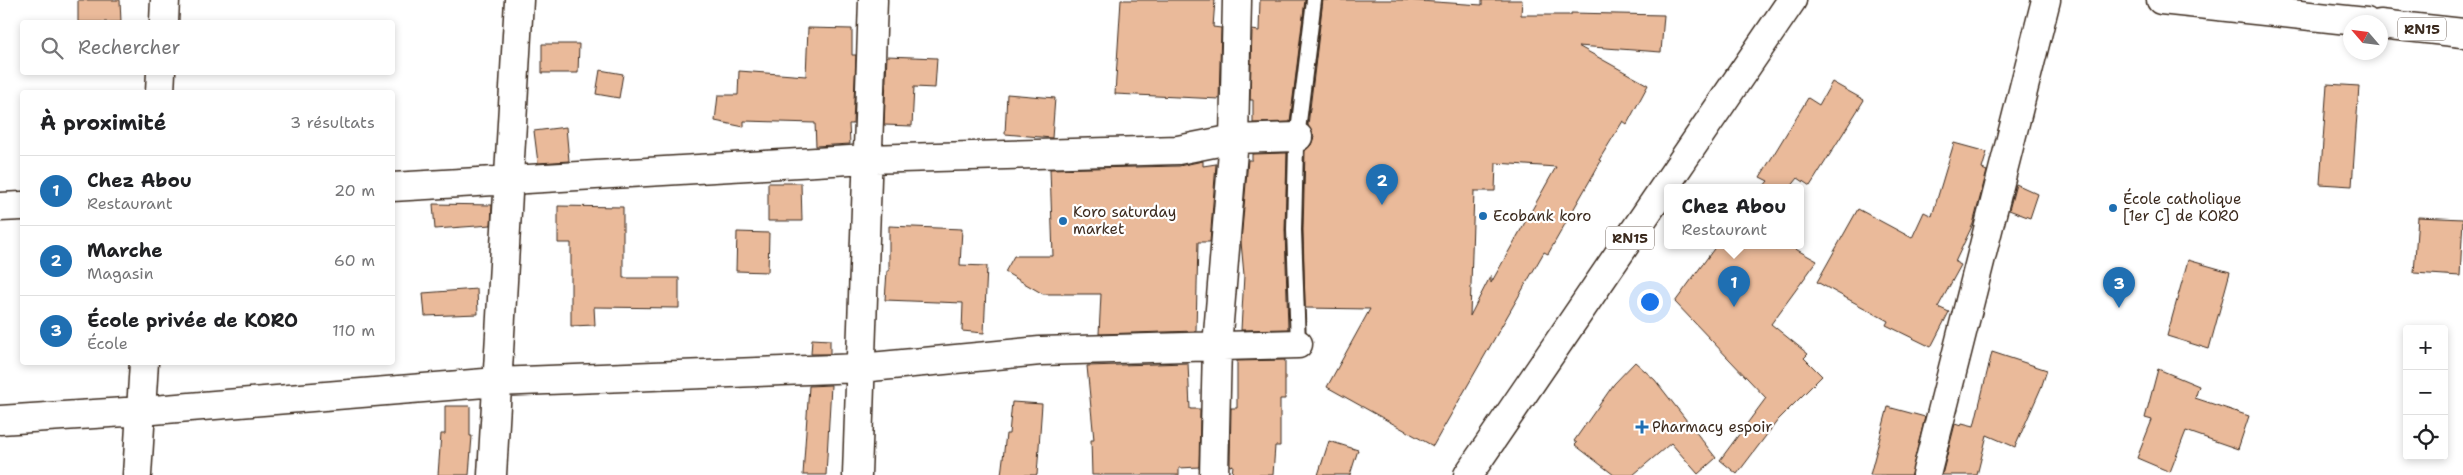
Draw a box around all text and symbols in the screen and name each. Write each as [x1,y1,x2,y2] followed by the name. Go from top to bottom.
[2343,15,2388,60] north arrow
[2398,18,2446,40] road number: RN15
[20,20,395,75] search box
[38,34,66,62] icon: search
[78,35,181,60] text: Rechercher
[40,109,166,137] text: À proximité
[290,112,375,133] text: 3 résultats
[1366,164,1398,205] pin: 2
[87,168,192,193] text: Chez Abou
[52,180,60,201] text: 1
[334,180,375,201] text: 20 m
[1664,184,1804,249] popup
[2123,188,2241,226] place label: École catholique [1er C] de KORO
[87,193,173,214] text: Restaurant
[1682,194,1786,219] text: Chez Abou
[1073,202,1176,239] place label: Koro saturday market
[2107,202,2119,214] marker: École catholique [1er C] de KORO
[1493,206,1591,226] place label: Ecobank koro
[1477,210,1489,222] marker: Ecobank koro
[1057,215,1069,227] marker: Koro saturday market
[1682,219,1767,240] text: Restaurant
[1606,227,1654,250] road number: RN15
[87,238,163,263] text: Marche
[50,250,62,271] text: 2
[334,250,375,271] text: 60 m
[87,263,153,284] text: Magasin
[1718,266,1750,307] pin: 1
[2103,267,2135,308] pin: 3
[1637,289,1663,315] your location
[87,308,298,333] text: École privée de KORO
[50,320,62,341] text: 3
[332,320,375,341] text: 110 m
[2403,325,2448,460] map controls
[2403,325,2448,370] button: +
[87,333,128,354] text: École
[2403,370,2448,415] button: −
[2403,415,2448,460] button: locate
[1652,417,1772,437] place label: Pharmacy espoir
[1636,421,1648,433] marker: Pharmacy espoir

